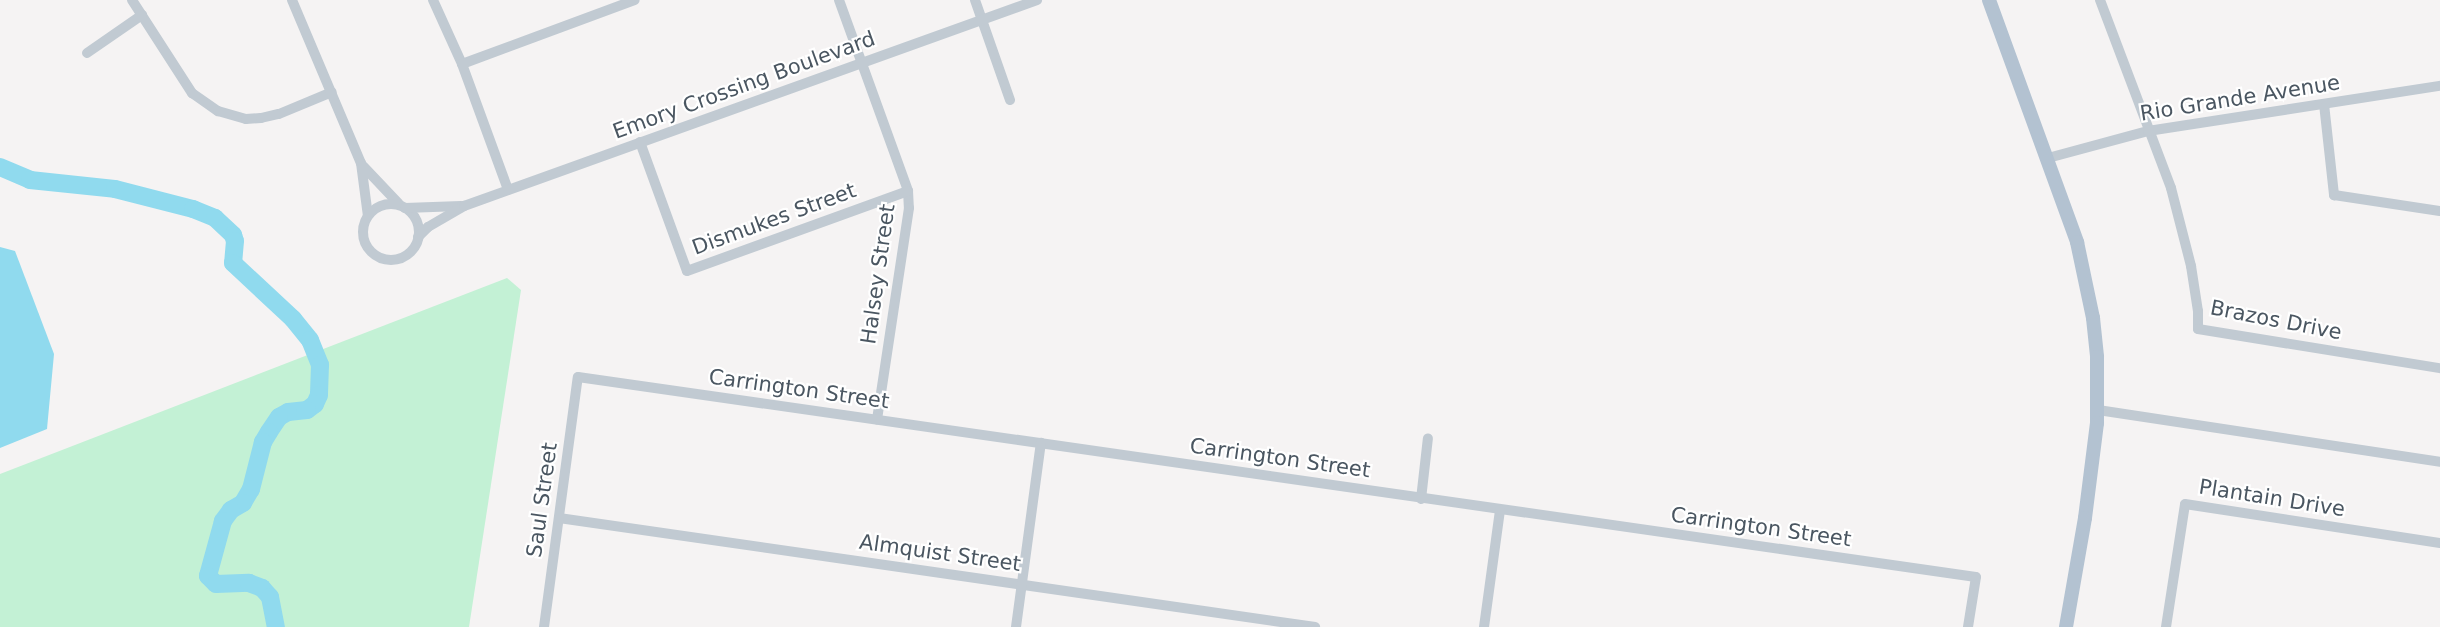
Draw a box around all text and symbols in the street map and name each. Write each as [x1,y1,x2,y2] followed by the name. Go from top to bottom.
[609,26,879,144] street label: Emory Crossing Boulevard
[2138,70,2342,126] street label: Rio Grande Avenue
[689,178,859,260] street label: Dismukes Street
[856,202,900,346] street label: Halsey Street
[2208,295,2344,345] street label: Brazos Drive
[707,364,891,414] street label: Carrington Street
[1188,433,1372,483] street label: Carrington Street
[521,441,563,559] street label: Saul Street
[2197,474,2347,522] street label: Plantain Drive
[1669,502,1853,552] street label: Carrington Street
[858,529,1022,577] street label: Almquist Street

